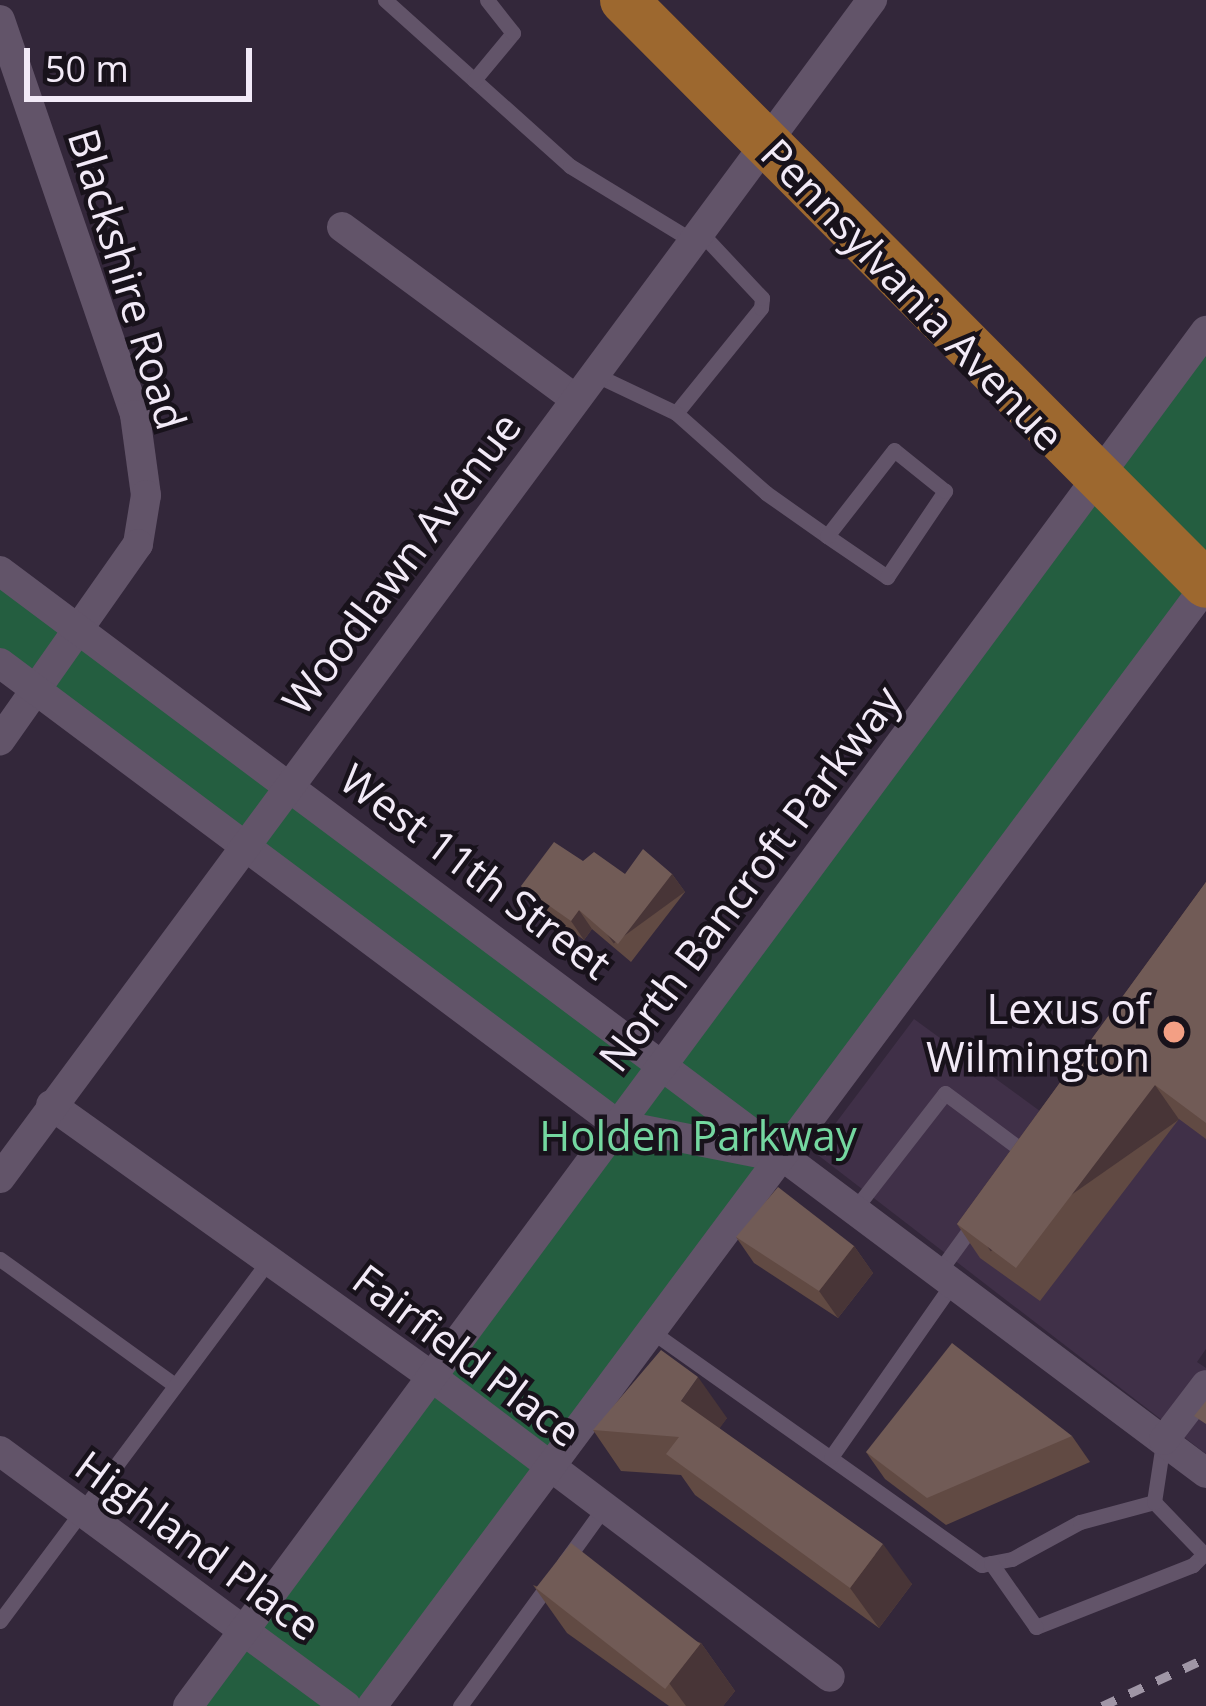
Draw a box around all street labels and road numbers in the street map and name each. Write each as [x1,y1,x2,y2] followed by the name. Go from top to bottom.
[58,123,198,435] street label: Blackshire Road
[751,128,1075,460] street label: Pennsylvania Avenue
[271,402,531,724] street label: Woodlawn Avenue
[588,675,910,1081] street label: North Bancroft Parkway
[331,753,621,989] street label: West 11th Street
[344,1253,590,1457] street label: Fairfield Place
[66,1440,330,1650] street label: Highland Place

